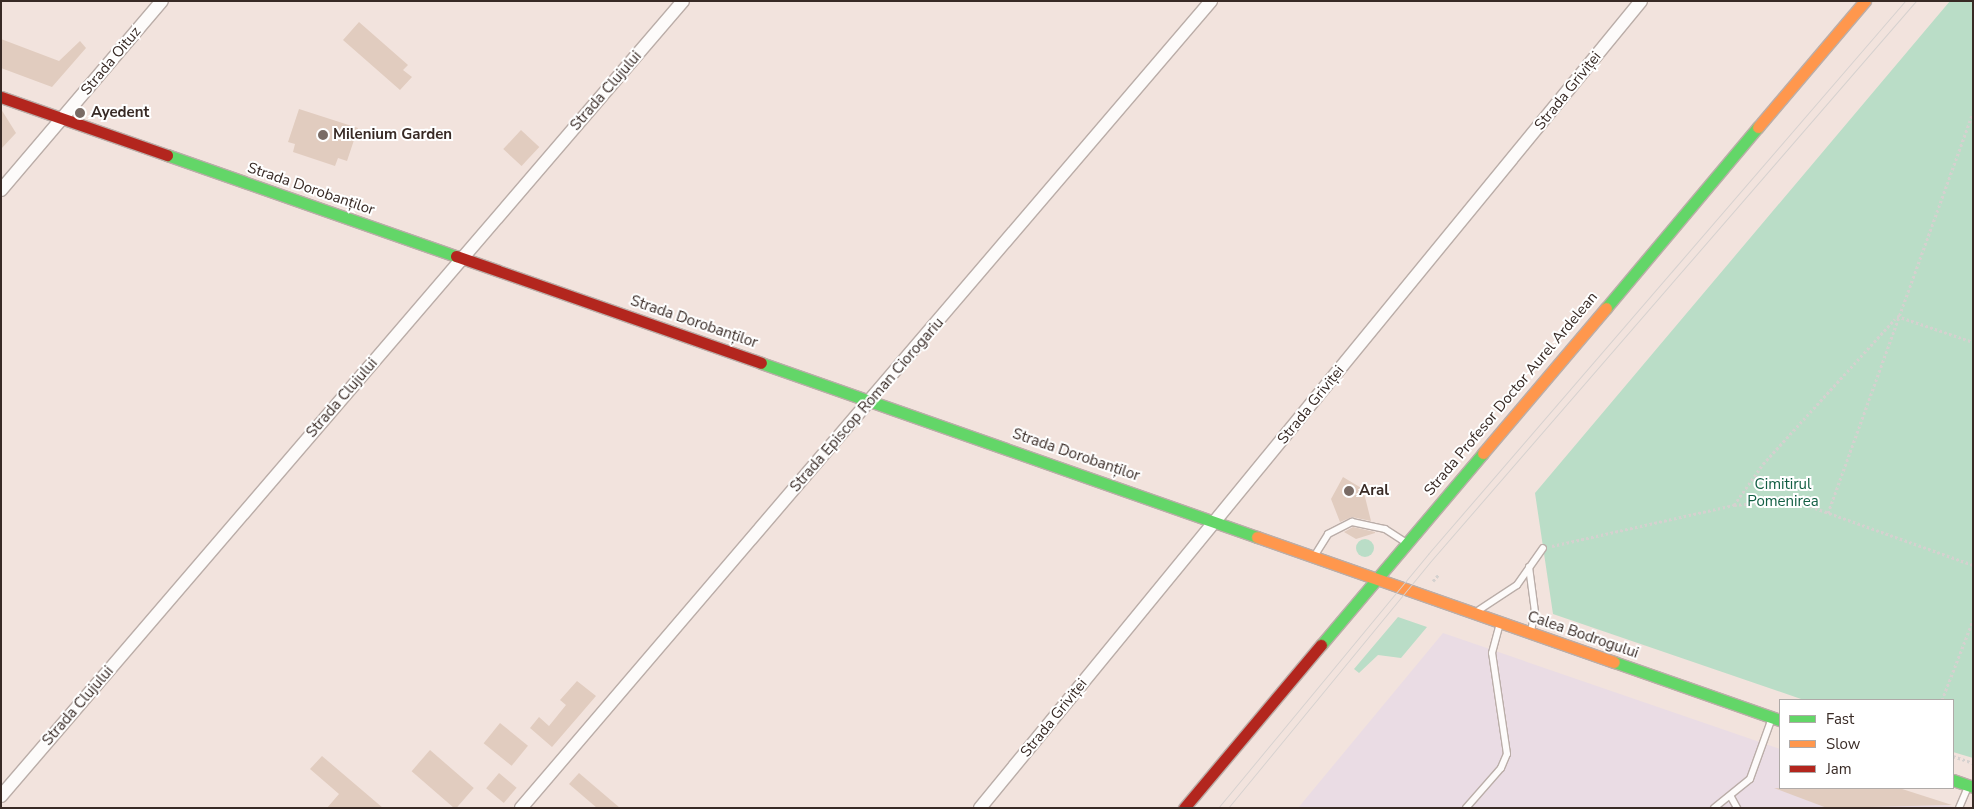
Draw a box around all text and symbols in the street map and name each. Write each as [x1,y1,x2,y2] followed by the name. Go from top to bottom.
[77,23,145,99] street label: Strada Oituz
[567,48,645,134] street label: Strada Clujului
[1531,48,1605,134] street label: Strada Griviței
[91,104,149,122] place label: Ayedent
[73,106,87,120] marker: Ayedent
[333,126,452,144] place label: Milenium Garden
[317,129,329,141] marker: Milenium Garden
[245,159,377,219] street label: Strada Dorobanților
[1420,288,1602,500] street label: Strada Profesor Doctor Aurel Ardelean
[628,292,760,352] street label: Strada Dorobanților
[786,314,948,496] street label: Strada Episcop Roman Ciorogariu
[303,355,381,441] street label: Strada Clujului
[1274,362,1348,448] street label: Strada Griviței
[1010,425,1142,485] street label: Strada Dorobanților
[1747,475,1819,510] park label: Cimitirul Pomenirea
[1359,482,1389,500] place label: Aral
[1343,485,1355,497] marker: Aral
[1525,608,1641,662] street label: Calea Bodrogului
[39,663,117,749] street label: Strada Clujului
[1017,675,1091,761] street label: Strada Griviței
[1779,699,1954,789] legend
[1826,709,1854,729] text: Fast
[1826,734,1860,754] text: Slow
[1826,759,1852,779] text: Jam

